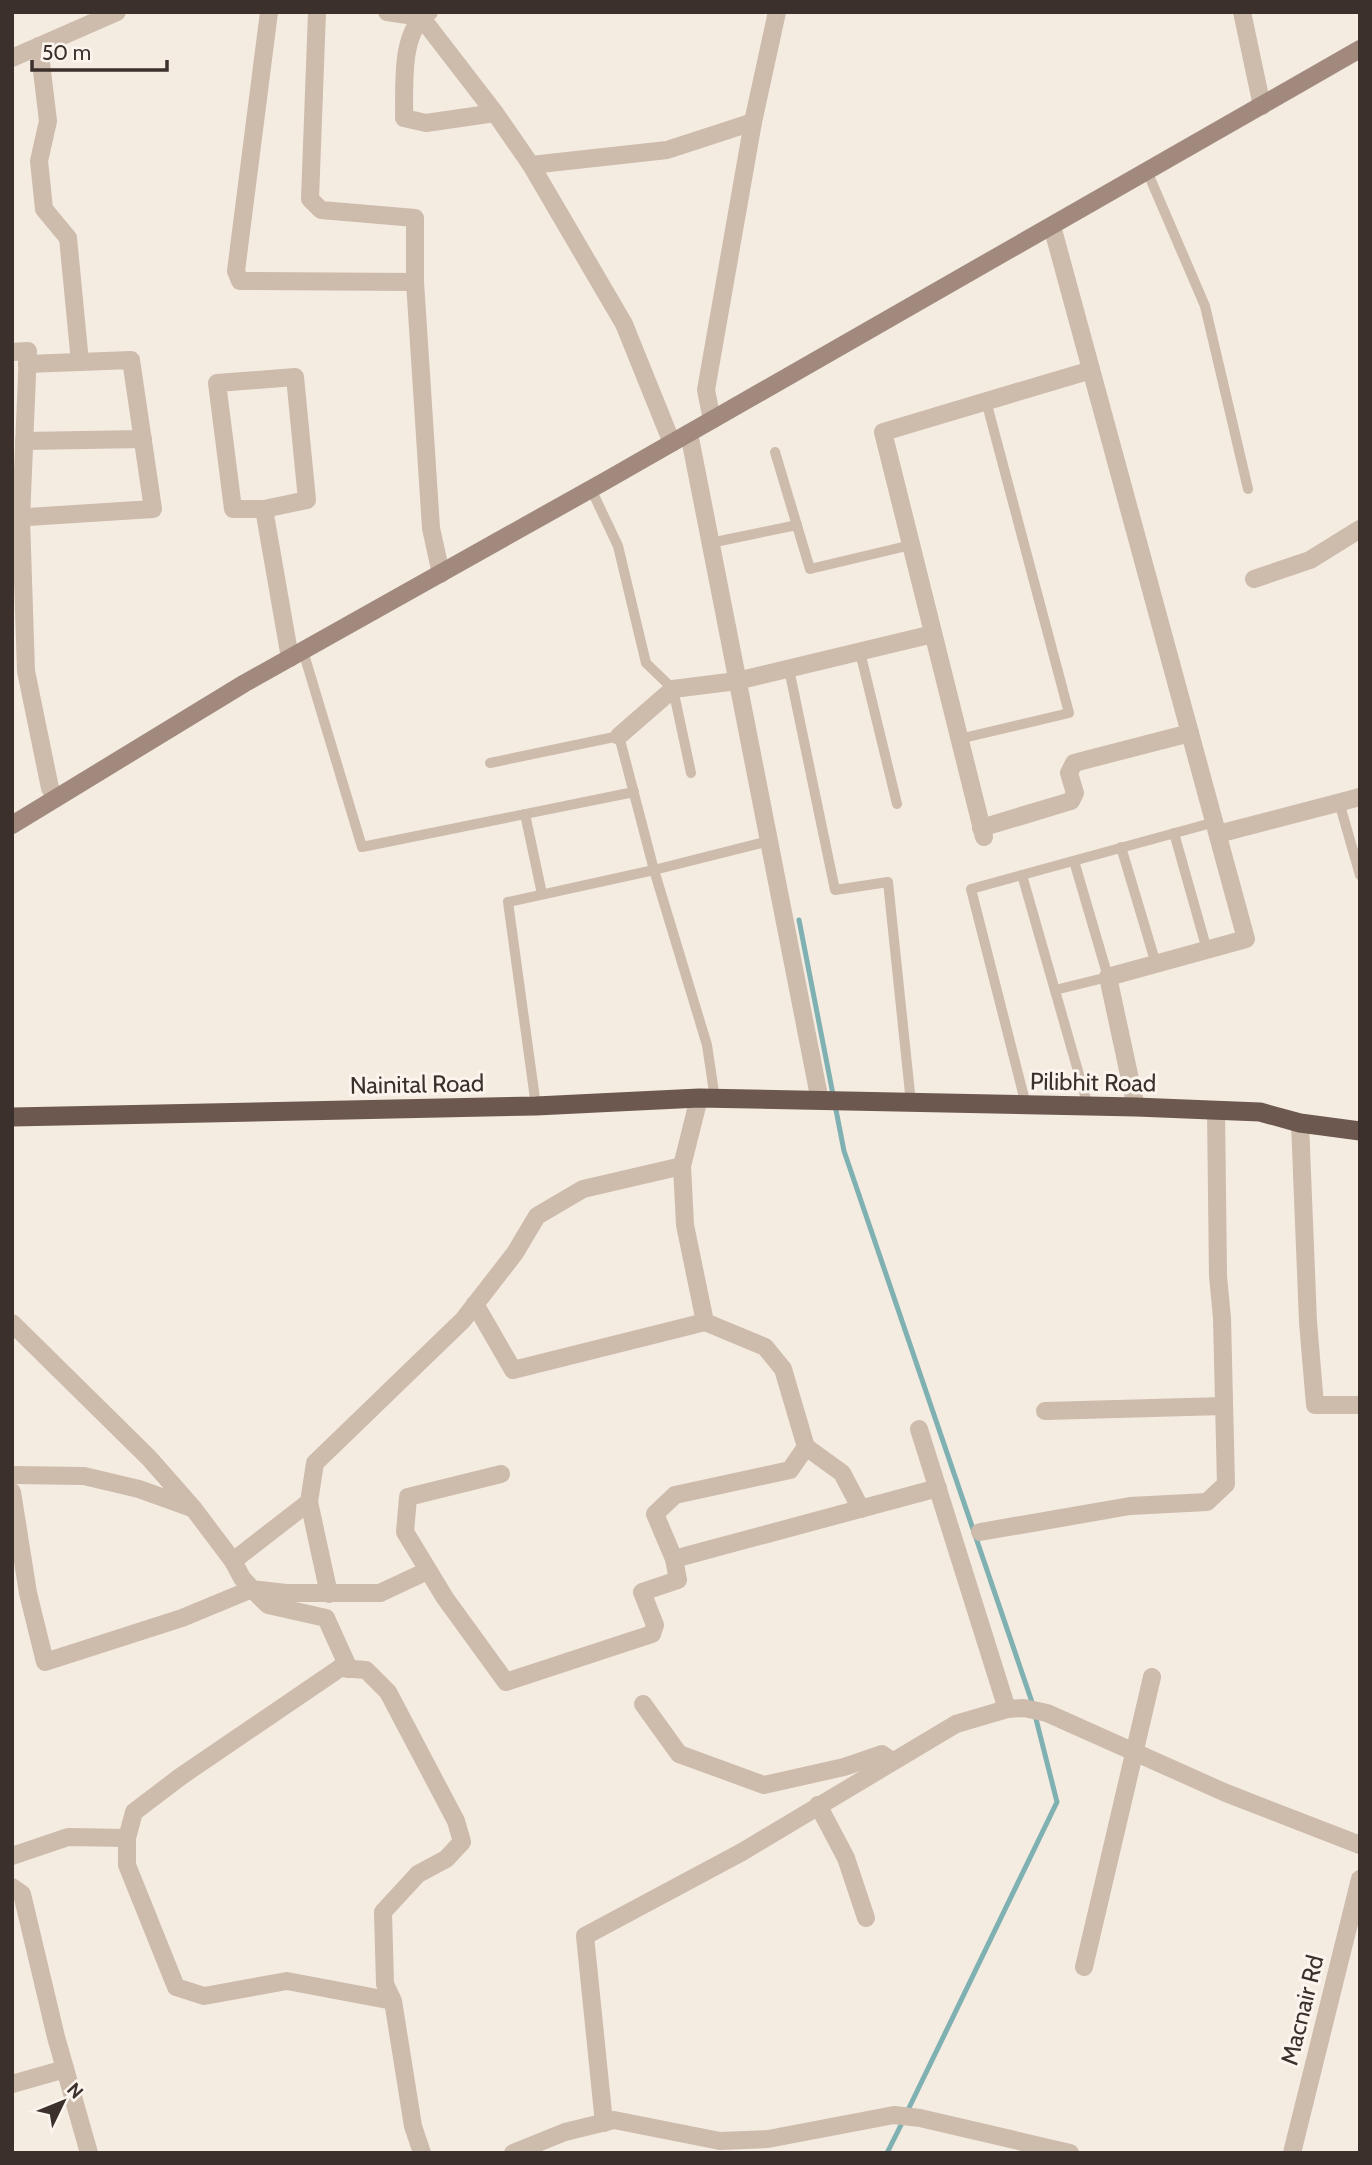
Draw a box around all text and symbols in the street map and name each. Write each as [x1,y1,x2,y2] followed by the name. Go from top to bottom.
[32,28,166,72] scale bar
[42,40,91,65] text: 50 m
[1030,1066,1156,1098] street label: Pilibhit Road
[350,1068,484,1100] street label: Nainital Road
[1274,1952,1330,2068] street label: Macnair Rd
[28,2067,98,2137] north arrow
[62,2078,88,2104] text: N

